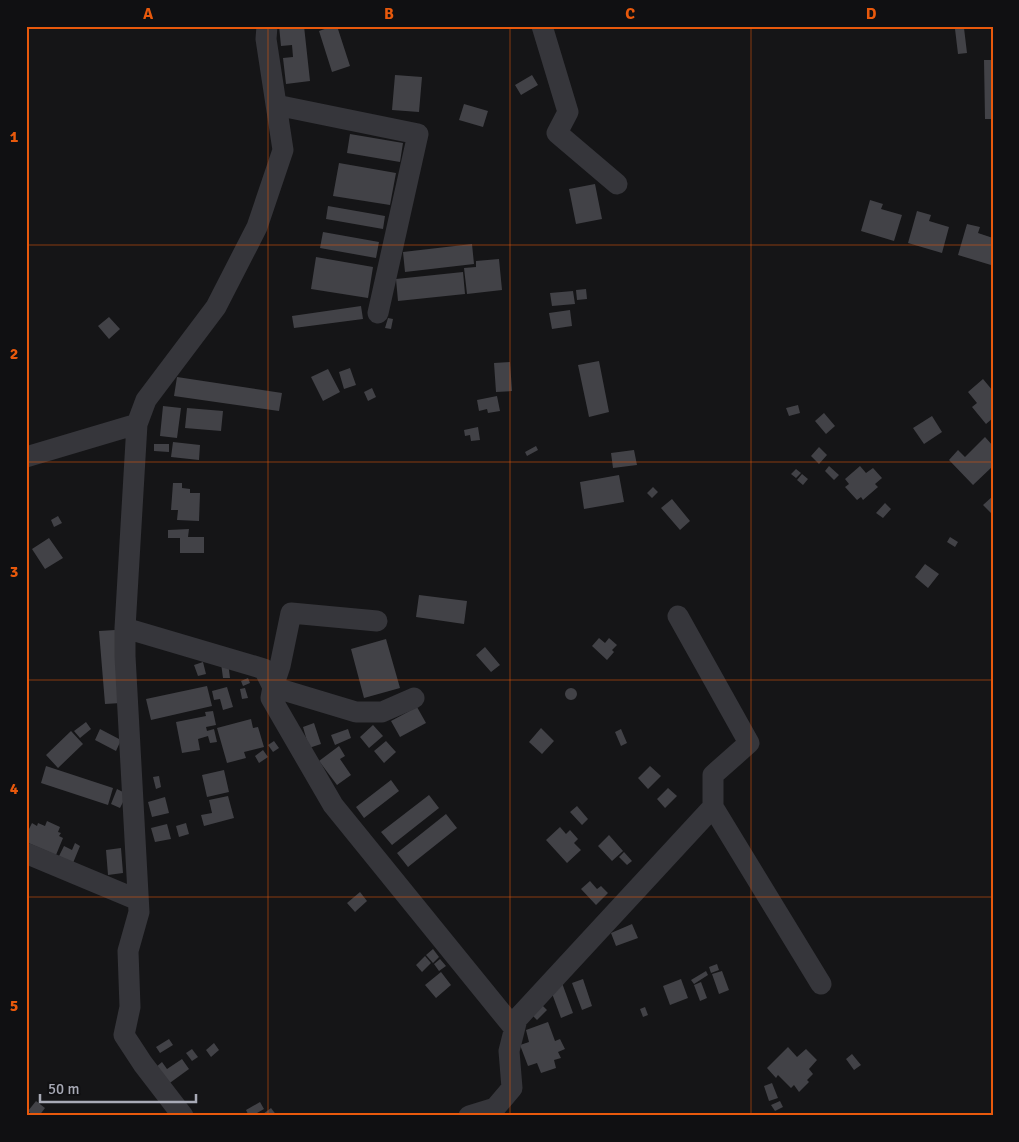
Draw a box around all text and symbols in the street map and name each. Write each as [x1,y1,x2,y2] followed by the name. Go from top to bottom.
[143,4,154,24] text: A
[384,4,394,24] text: B
[625,4,635,24] text: C
[866,4,877,24] text: D
[10,127,19,147] text: 1
[10,344,18,364] text: 2
[10,562,18,582] text: 3
[10,779,19,799] text: 4
[10,996,18,1016] text: 5
[40,1072,196,1104] scale bar
[48,1080,79,1098] text: 50 m

